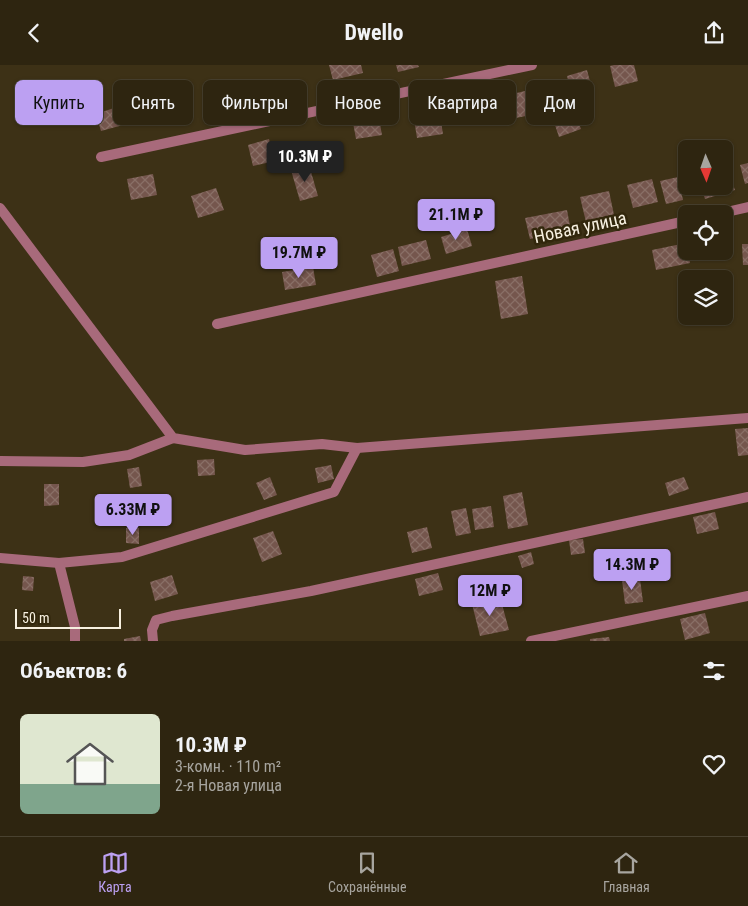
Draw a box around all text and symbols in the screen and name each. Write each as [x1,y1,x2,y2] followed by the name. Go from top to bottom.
[20,19,48,47] icon: back
[700,19,728,47] icon: share
[345,20,403,45] text: Dwello
[15,80,103,125] chip: Купить
[113,80,193,125] chip: Снять
[203,80,307,125] chip: Фильтры
[317,80,399,125] chip: Новое
[409,80,516,125] chip: Квартира
[526,80,594,125] chip: Дом
[678,140,732,195] north arrow
[678,140,733,325] map controls
[259,141,351,183] pin: 10.3M ₽
[278,147,332,166] text: 10.3M ₽
[410,199,502,241] pin: 21.1M ₽
[429,205,483,224] text: 21.1M ₽
[678,205,733,260] button: locate
[532,207,628,247] street label: Новая улица
[253,237,345,279] pin: 19.7M ₽
[272,243,326,262] text: 19.7M ₽
[678,270,733,325] button: layers
[87,493,179,536] pin: 6.33M ₽
[106,500,160,519] text: 6.33M ₽
[586,549,678,591] pin: 14.3M ₽
[605,555,659,574] text: 14.3M ₽
[455,575,525,617] pin: 12M ₽
[469,581,511,600] text: 12M ₽
[15,606,121,629] scale bar
[22,610,50,626] text: 50 m
[700,657,728,685] icon: filters
[20,659,127,683] text: Объектов: 6
[175,733,247,757] text: 10.3M ₽
[60,734,120,794] icon: home
[700,750,728,778] icon: heart
[175,757,281,776] text: 3-комн. · 110 m²
[175,776,282,795] text: 2-я Новая улица
[98,849,132,895] tab: Карта
[328,849,407,895] tab: Сохранённые
[603,849,650,895] tab: Главная

